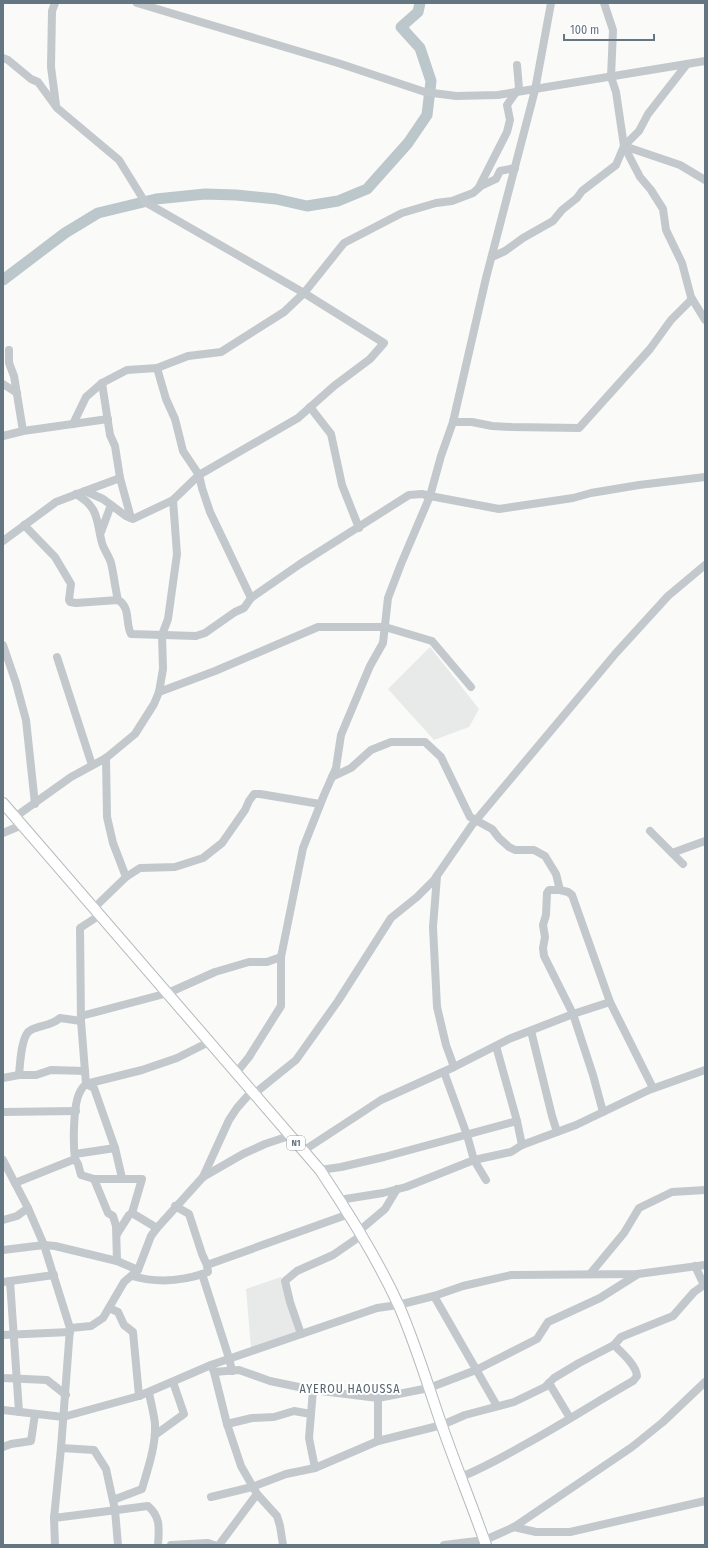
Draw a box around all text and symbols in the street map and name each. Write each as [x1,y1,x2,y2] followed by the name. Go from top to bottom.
[564,16,654,42] scale bar
[570,23,599,37] text: 100 m
[287,1136,305,1150] road number: N1
[299,1382,401,1396] district label: AYEROU HAOUSSA

